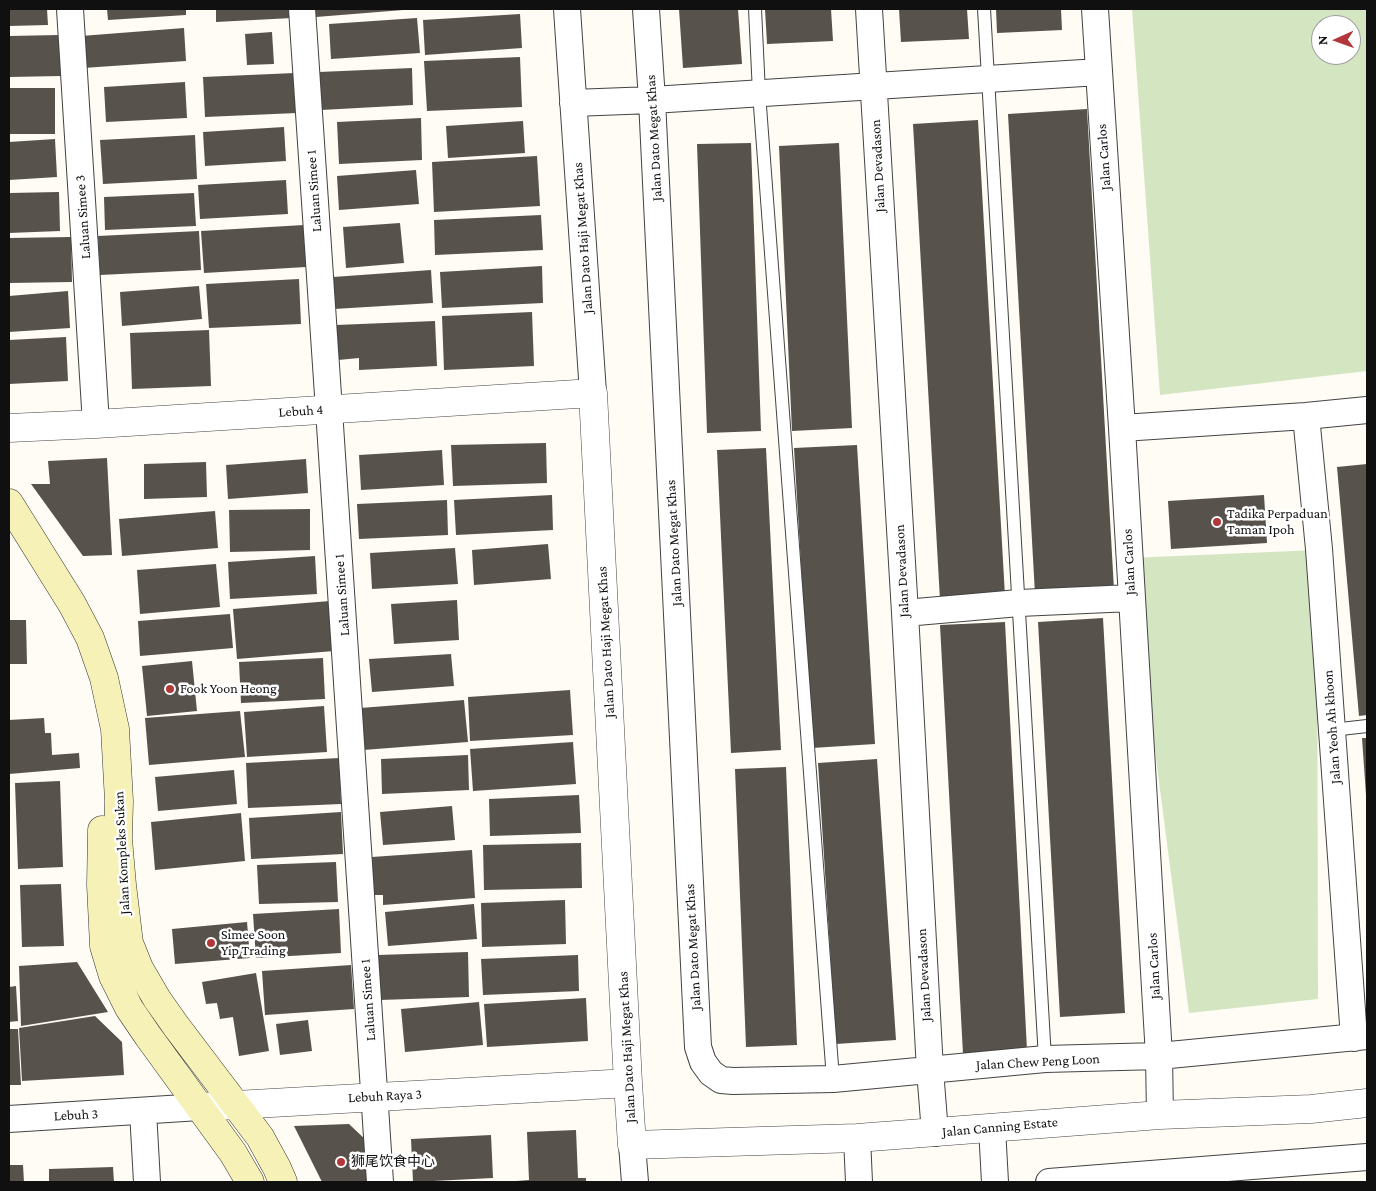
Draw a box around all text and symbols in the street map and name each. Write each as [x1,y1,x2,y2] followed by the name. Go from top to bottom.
[1311,15,1361,65] north arrow
[1314,35,1330,46] text: N
[642,74,666,202] street label: Jalan Dato Megat Khas
[867,119,889,213] street label: Jalan Devadason
[1093,123,1115,191] street label: Jalan Carlos
[303,149,325,233] street label: Laluan Simee 1
[569,162,597,314] street label: Jalan Dato Haji Megat Khas
[72,174,94,260] street label: Laluan Simee 3
[278,401,324,421] street label: Lebuh 4
[662,479,686,607] street label: Jalan Dato Megat Khas
[1227,506,1328,538] place label: Tadika Perpaduan Taman Ipoh
[1211,516,1223,528] marker: Tadika Perpaduan Taman Ipoh
[891,524,913,618] street label: Jalan Devadason
[1119,528,1139,596] street label: Jalan Carlos
[331,553,353,637] street label: Laluan Simee 1
[594,566,618,718] street label: Jalan Dato Haji Megat Khas
[1320,669,1344,785] street label: Jalan Yeoh Ah khoon
[180,681,277,697] place label: Fook Yoon Heong
[164,683,176,695] marker: Fook Yoon Heong
[110,791,134,915] street label: Jalan Kompleks Sukan
[681,883,705,1011] street label: Jalan Dato Megat Khas
[221,927,286,960] place label: Simee Soon Yip Trading
[913,928,935,1022] street label: Jalan Devadason
[1144,932,1164,1000] street label: Jalan Carlos
[205,937,217,949] marker: Simee Soon Yip Trading
[357,958,379,1042] street label: Laluan Simee 1
[615,971,639,1123] street label: Jalan Dato Haji Megat Khas
[976,1050,1100,1074] street label: Jalan Chew Peng Loon
[348,1086,422,1106] street label: Lebuh Raya 3
[53,1105,99,1125] street label: Lebuh 3
[941,1114,1059,1140] street label: Jalan Canning Estate
[351,1154,435,1170] place label: 狮尾饮食中心
[335,1156,347,1168] marker: 狮尾饮食中心

